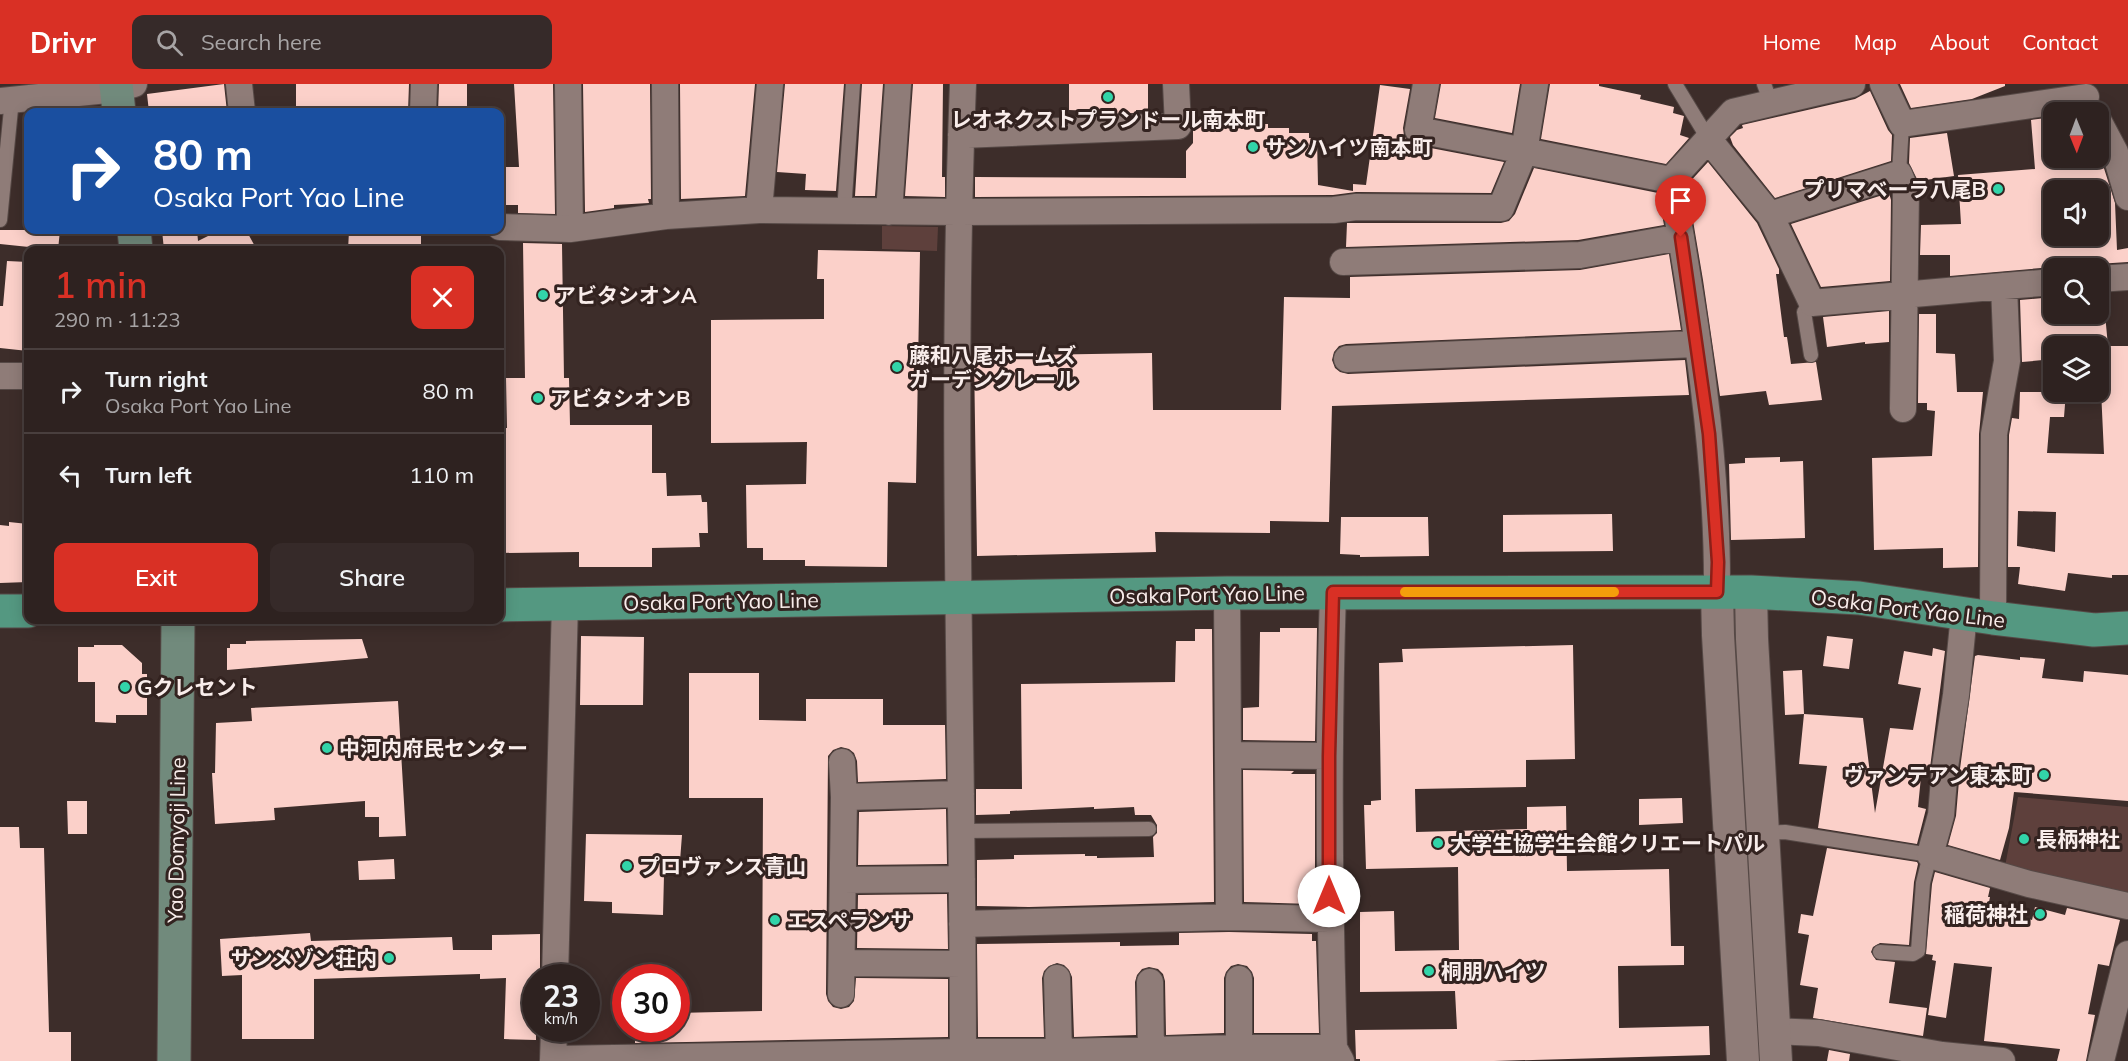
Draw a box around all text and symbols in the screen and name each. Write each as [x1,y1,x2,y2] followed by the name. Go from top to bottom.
[132,15,552,69] search box
[30,25,96,60] text: Drivr
[153,26,186,59] icon: search
[201,28,322,56] text: Search here
[1763,29,1821,55] text: Home
[1854,29,1897,55] text: Map
[1930,29,1989,55] text: About
[2022,29,2098,55] text: Contact
[1101,90,1115,104] marker: レオネクストプランドール南本町
[2043,102,2109,168] north arrow
[2043,102,2109,402] map controls
[951,106,1265,132] place label: レオネクストプランドール南本町
[153,128,253,181] text: 80 m
[54,132,132,210] icon: right
[1265,134,1433,160] place label: サンハイツ南本町
[1246,140,1260,154] marker: サンハイツ南本町
[1655,175,1706,237] pin
[1804,176,1986,202] place label: プリマベーラ八尾B
[153,180,405,214] text: Osaka Port Yao Line
[2043,180,2109,246] button: sound
[1991,182,2005,196] marker: プリマベーラ八尾B
[1664,184,1697,217] icon: arrive
[2043,258,2109,324] button: search
[54,262,148,307] text: 1 min
[411,266,474,329] button: close
[555,282,697,308] place label: アビタシオンA
[536,288,550,302] marker: アビタシオンA
[54,307,180,332] text: 290 m · 11:23
[2043,336,2109,402] button: layers
[909,342,1077,392] place label: 藤和八尾ホームズ ガーデンクレール
[890,360,904,374] marker: 藤和八尾ホームズ ガーデンクレール
[105,365,208,393] text: Turn right
[54,375,87,408] icon: right
[423,377,474,405] text: 80 m
[550,385,691,411] place label: アビタシオンB
[531,391,545,405] marker: アビタシオンB
[105,393,291,418] text: Osaka Port Yao Line
[54,459,87,492] icon: left
[105,461,192,489] text: Turn left
[409,461,474,489] text: 110 m
[54,543,258,612] button: Exit
[270,543,474,612] button: Share
[1109,579,1305,609] street label: Osaka Port Yao Line
[1809,583,2007,633] street label: Osaka Port Yao Line
[623,586,819,616] street label: Osaka Port Yao Line
[137,674,258,700] place label: Gクレセント
[118,680,132,694] marker: Gクレセント
[339,735,528,761] place label: 中河内府民センター
[320,741,334,755] marker: 中河内府民センター
[162,757,190,924] street label: Yao Domyoji Line
[1844,762,2032,788] place label: ヴァンテアン東本町
[2037,768,2051,782] marker: ヴァンテアン東本町
[2036,826,2120,852] place label: 長柄神社
[1450,830,1765,856] place label: 大学生協学生会館クリエートパル
[2017,832,2031,846] marker: 長柄神社
[1431,836,1445,850] marker: 大学生協学生会館クリエートパル
[639,853,807,879] place label: プロヴァンス青山
[620,859,634,873] marker: プロヴァンス青山
[1297,864,1361,928] position arrow
[1944,901,2028,927] place label: 稲荷神社
[787,907,912,933] place label: エスペランサ
[2033,907,2047,921] marker: 稲荷神社
[768,913,782,927] marker: エスペランサ
[231,945,377,971] place label: サンメゾン荘内
[382,951,396,965] marker: サンメゾン荘内
[1441,958,1546,984] place label: 桐朋ハイツ
[612,964,690,1042] speed limit sign: 30
[1422,964,1436,978] marker: 桐朋ハイツ
[543,977,579,1015] text: 23
[544,1009,578,1028] text: km/h

